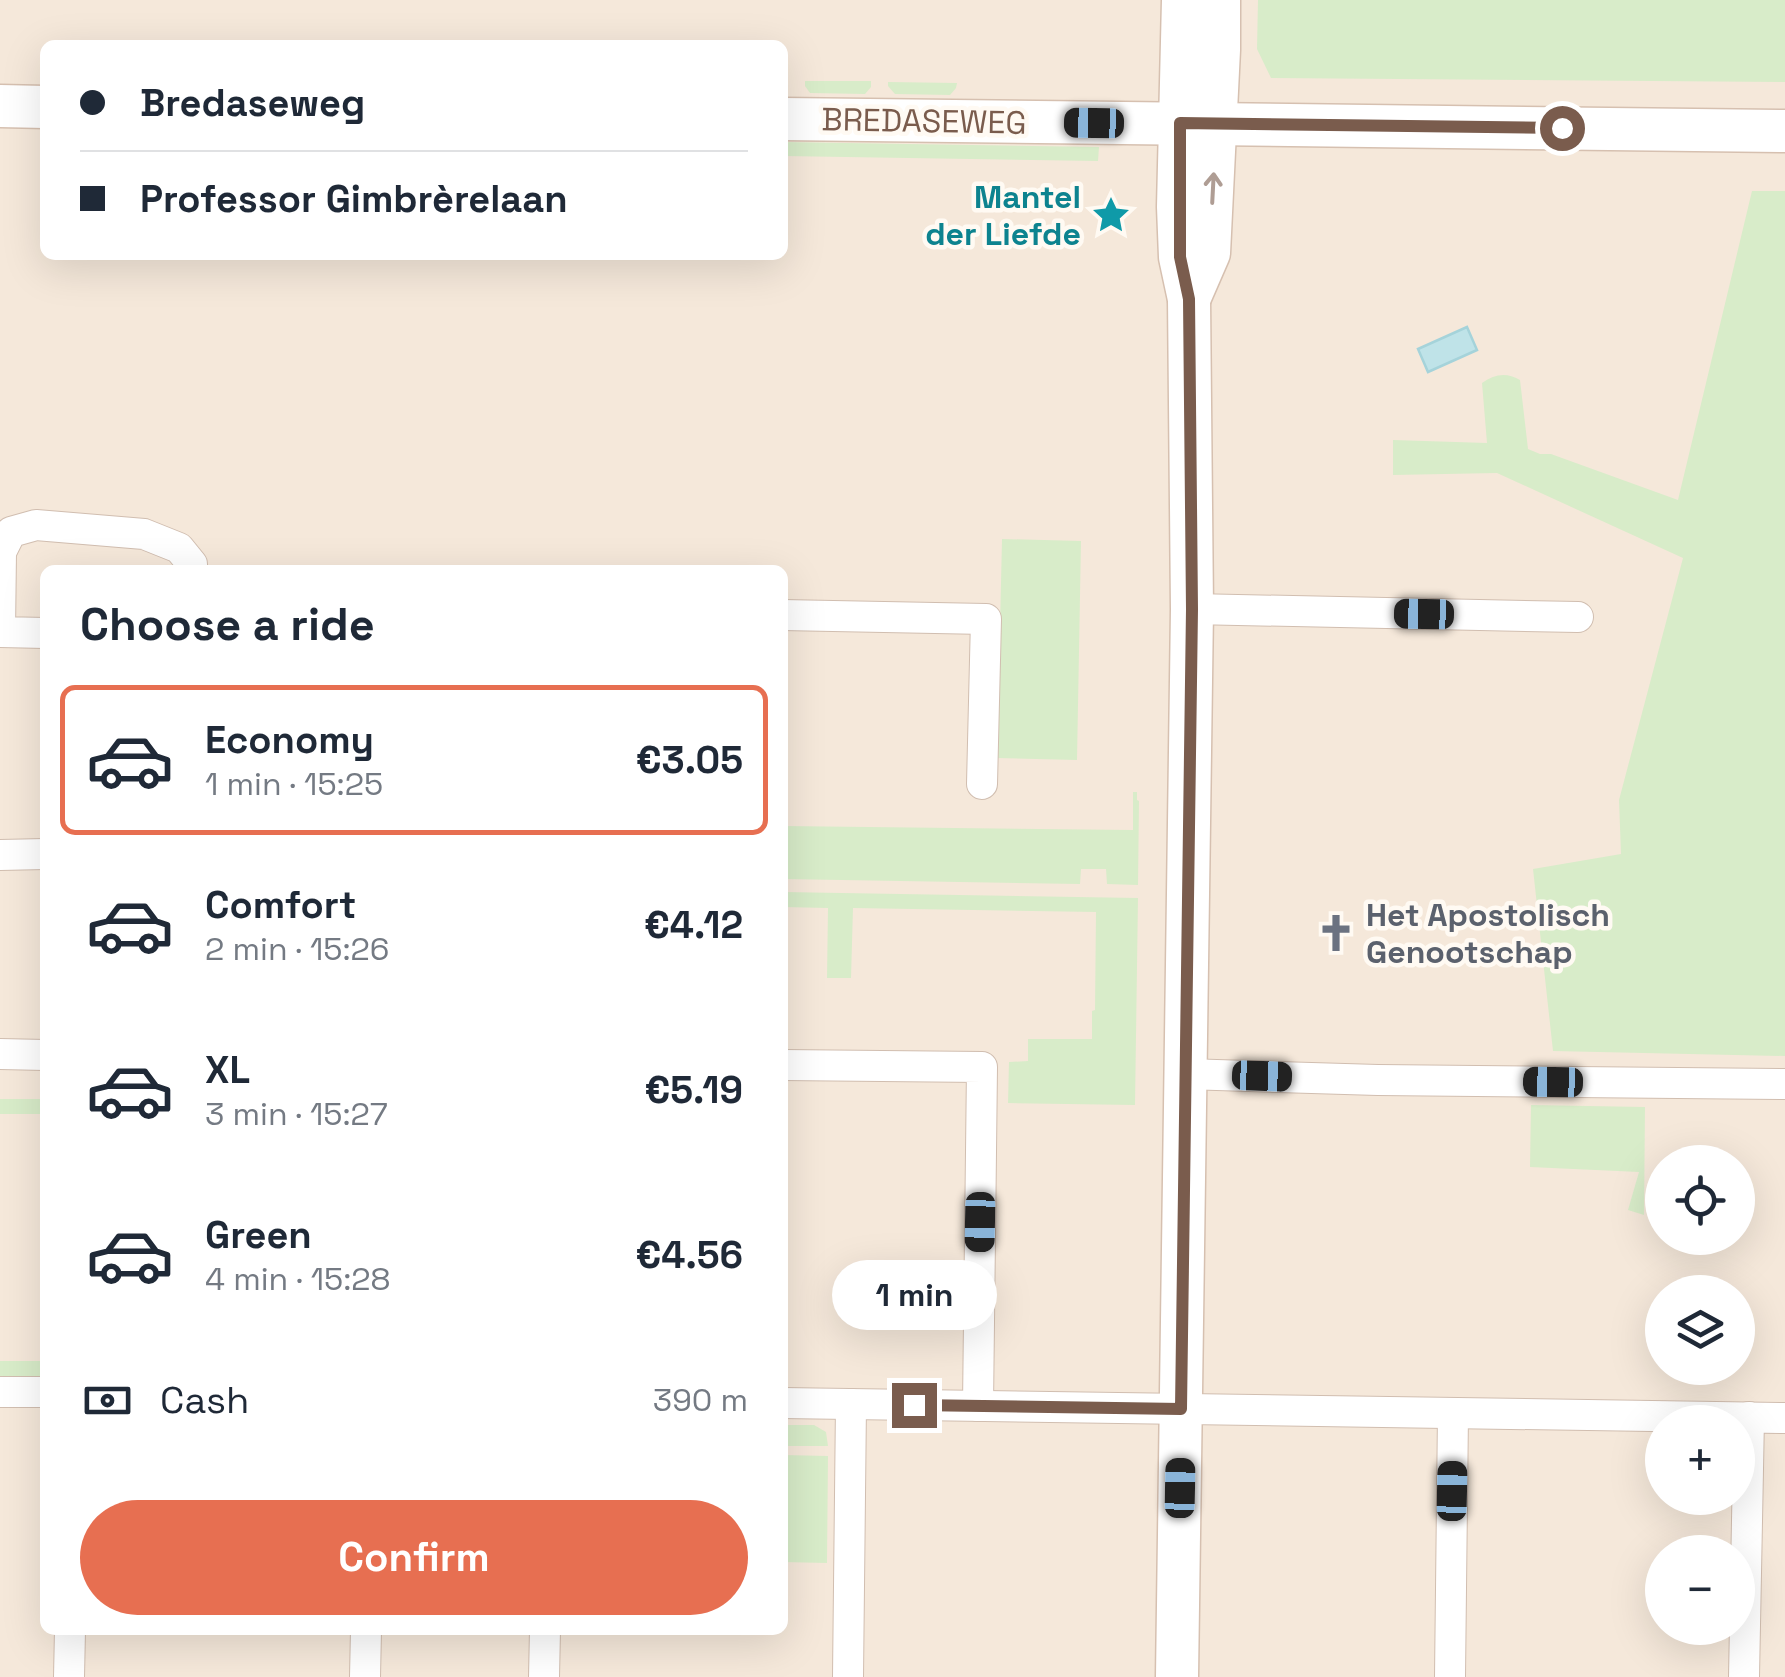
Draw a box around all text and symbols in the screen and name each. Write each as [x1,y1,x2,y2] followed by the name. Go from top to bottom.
[140,79,365,127] text: Bredaseweg
[821,99,1027,143] street label: BREDASEWEG
[1540,106,1585,151] route start
[1064,107,1124,139] car
[1203,173,1222,205] one-way arrow
[140,175,568,223] text: Professor Gimbrèrelaan
[925,177,1081,254] place label: Mantel der Liefde
[1090,194,1132,236] place icon: Mantel der Liefde
[80,596,375,653] text: Choose a ride
[1394,598,1454,630] car
[85,715,175,805] icon: car
[205,716,374,764] text: Economy
[636,736,743,784] text: €3.05
[205,764,383,804] text: 1 min · 15:25
[85,880,175,970] icon: car
[205,881,356,929] text: Comfort
[1366,895,1610,972] place label: Het Apostolisch Genootschap
[644,901,743,949] text: €4.12
[1315,912,1357,954] church icon: Het Apostolisch Genootschap
[205,929,389,969] text: 2 min · 15:26
[85,1045,175,1135] icon: car
[205,1046,250,1094] text: XL
[1231,1060,1293,1092] car
[644,1066,743,1114] text: €5.19
[1523,1066,1583,1098] car
[205,1094,388,1134] text: 3 min · 15:27
[1645,1145,1755,1645] map controls
[1645,1145,1755,1255] button: locate
[964,1192,996,1252] car
[85,1210,175,1300] icon: car
[205,1211,312,1259] text: Green
[635,1231,743,1279] text: €4.56
[205,1259,391,1299] text: 4 min · 15:28
[832,1260,996,1330] callout: 1 min
[875,1275,954,1315] text: 1 min
[1645,1275,1755,1385] button: layers
[80,1373,135,1428] icon: cash
[160,1376,249,1424] text: Cash
[653,1380,748,1420] text: 390 m
[892,1383,937,1428] route end
[1645,1405,1755,1515] button: +
[1164,1458,1196,1518] car
[1436,1461,1468,1521] car
[80,1500,748,1615] button: Confirm
[1645,1535,1755,1645] button: −

